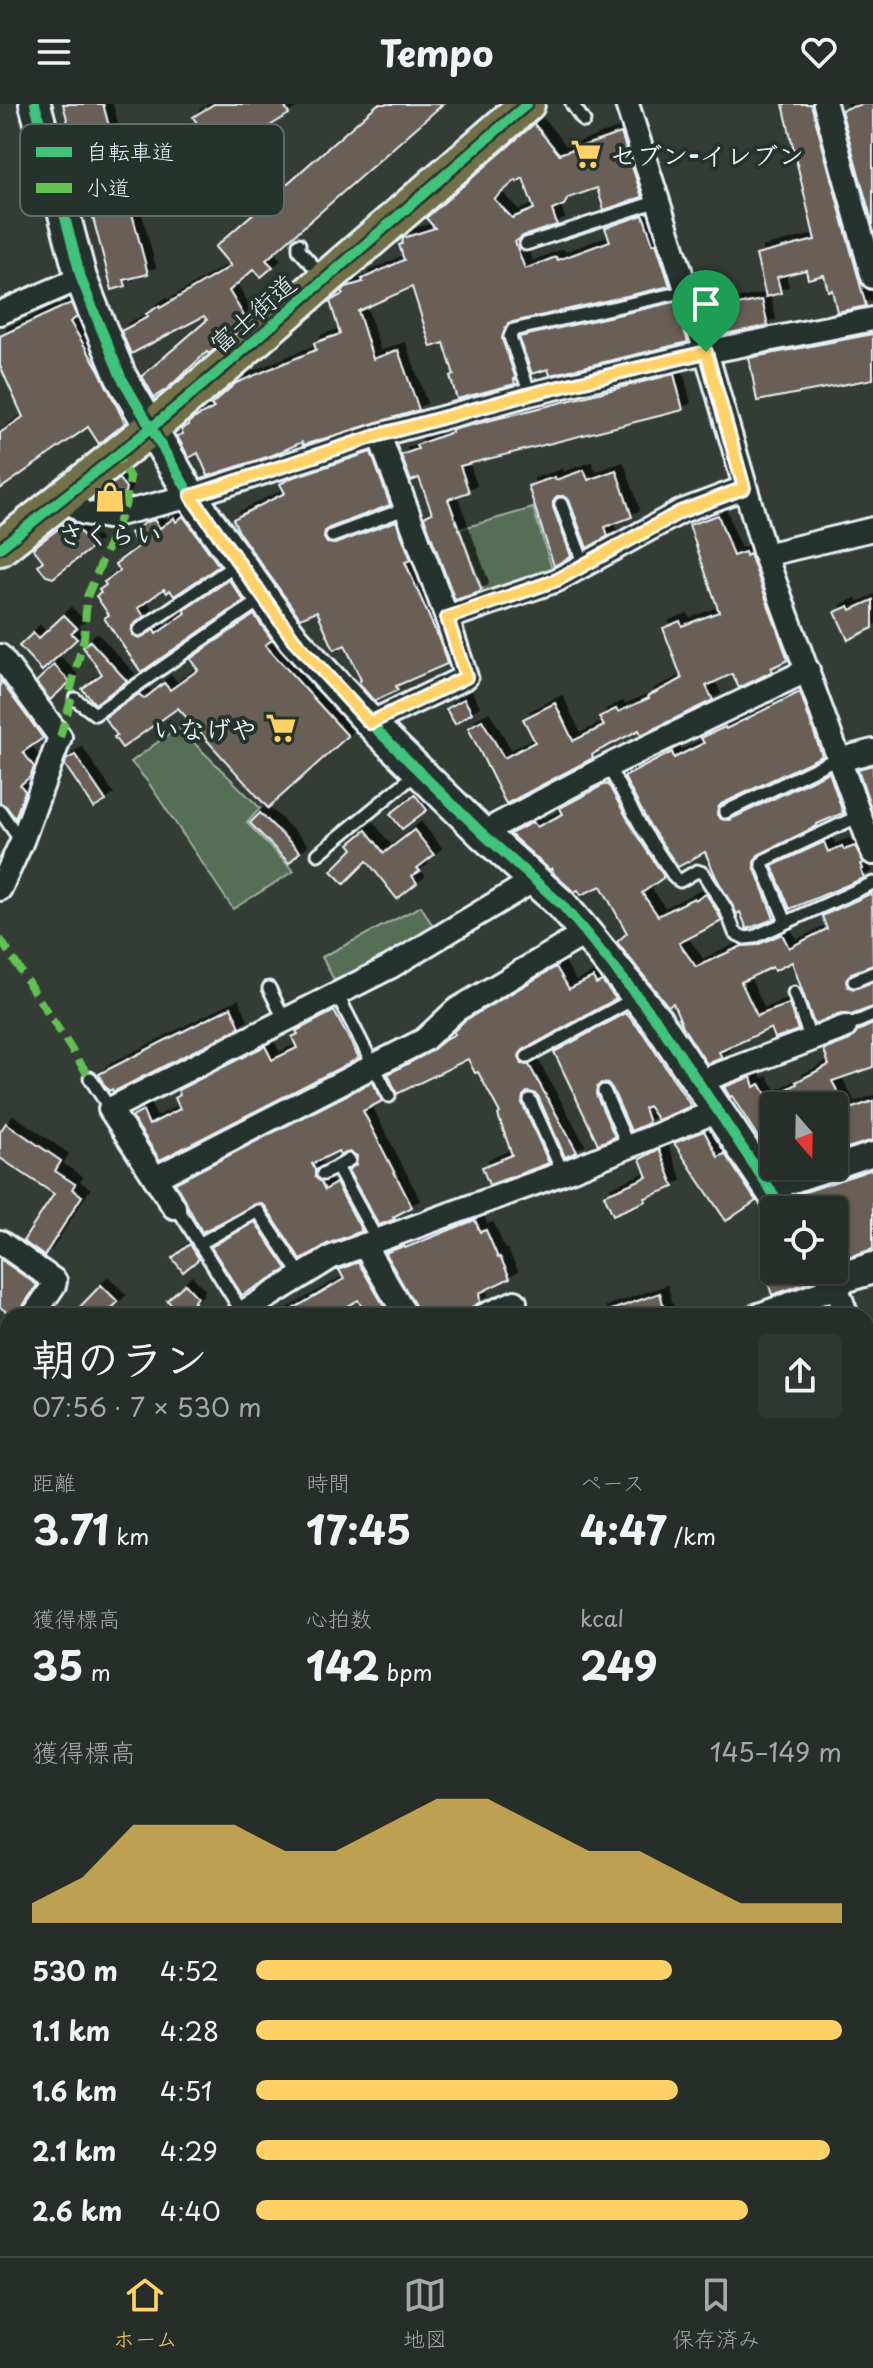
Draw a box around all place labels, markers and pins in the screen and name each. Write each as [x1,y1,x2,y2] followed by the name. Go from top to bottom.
[610,135,804,174] place label: セブン-イレブン
[569,137,603,171] supermarket icon: セブン-イレブン
[672,270,740,352] pin
[93,480,127,514] shop icon: さくらい
[58,514,162,553] place label: さくらい
[153,709,257,748] place label: いなげや
[264,711,298,745] supermarket icon: いなげや

